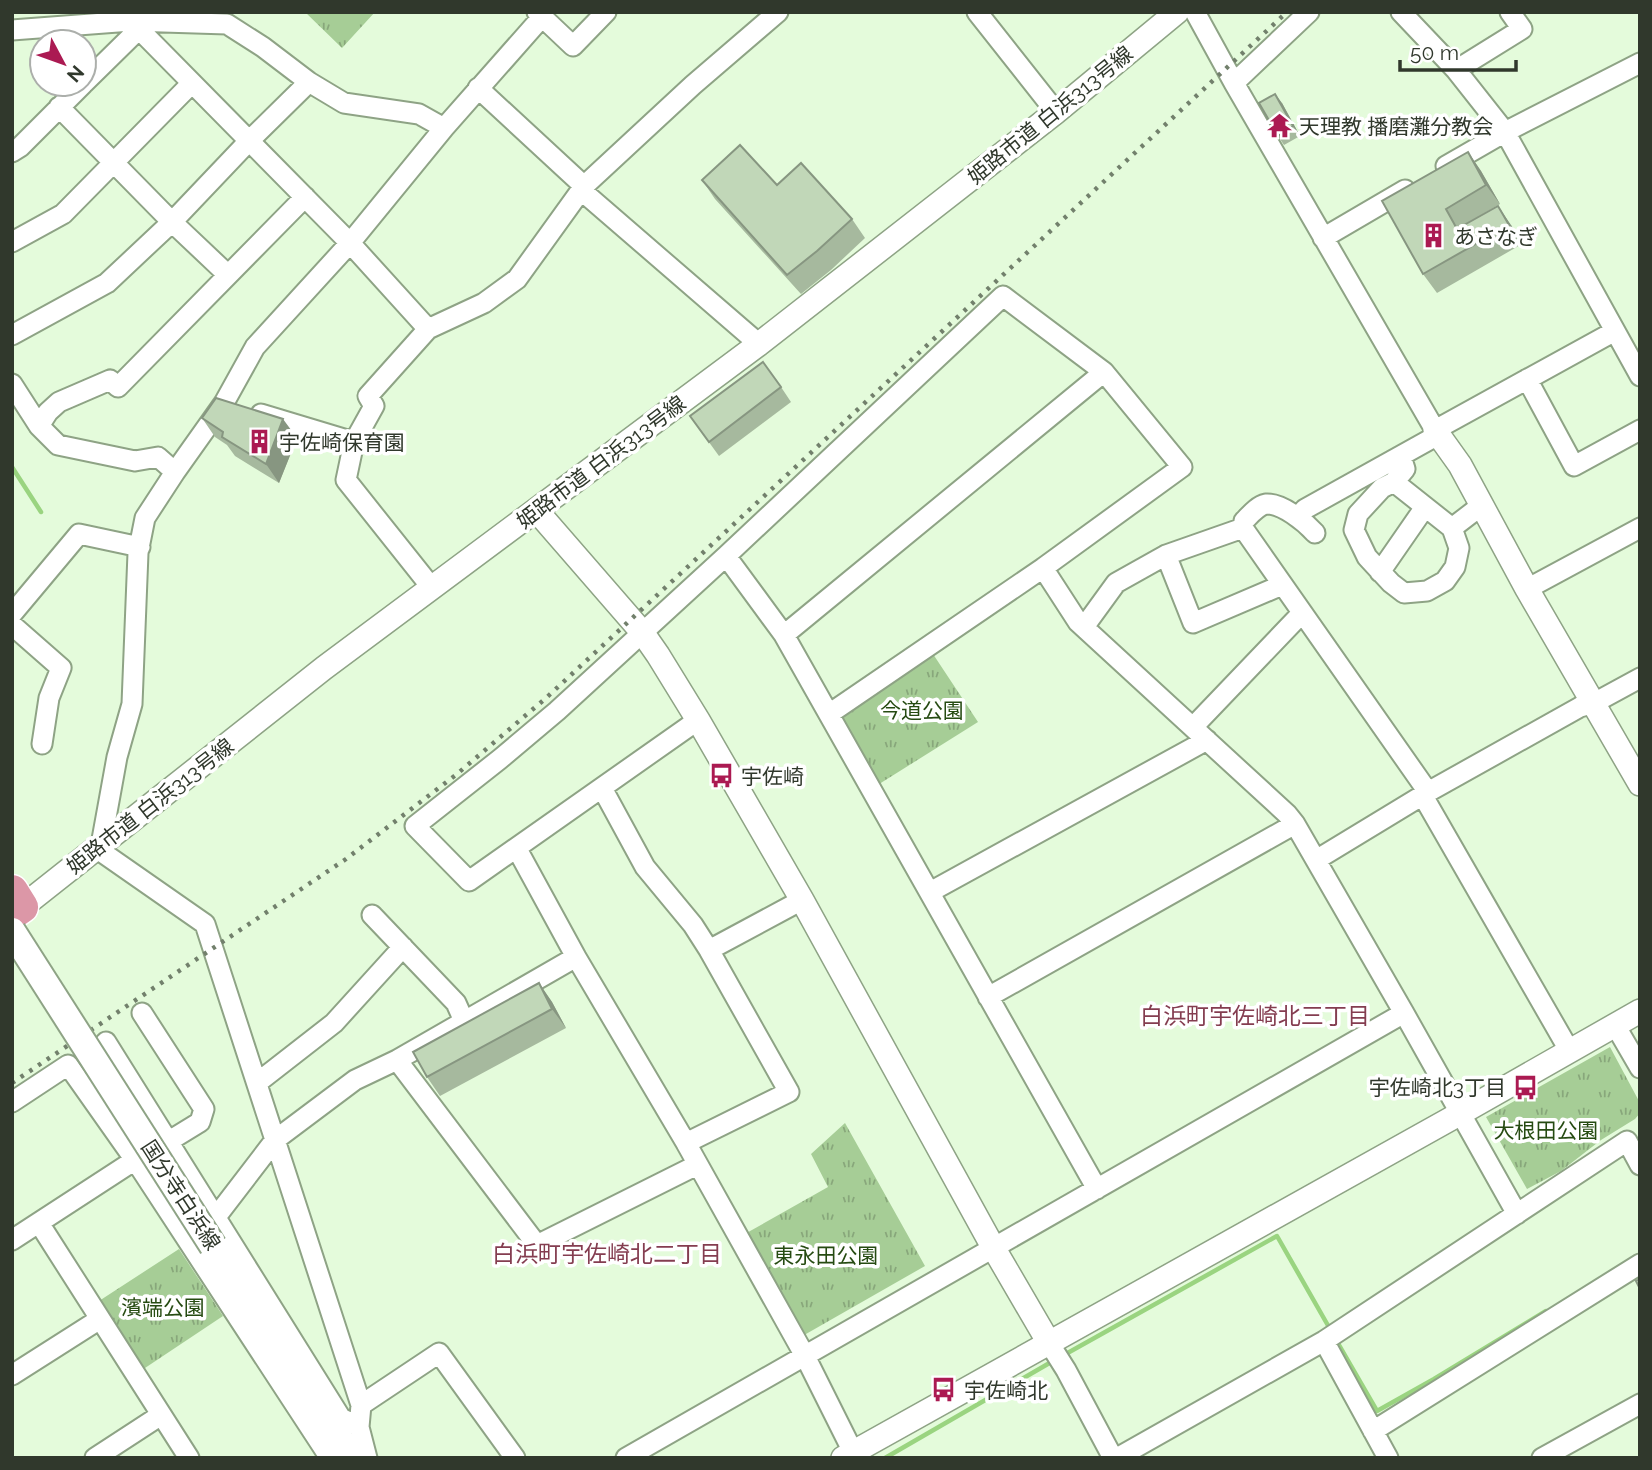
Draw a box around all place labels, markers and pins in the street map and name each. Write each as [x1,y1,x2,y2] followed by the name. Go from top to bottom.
[1265,112,1293,140] temple icon: 天理教 播磨灘分教会
[1299,114,1493,139] place label: 天理教 播磨灘分教会
[1420,222,1448,250] building icon: あさなぎ
[1454,224,1538,249] place label: あさなぎ
[245,428,273,456] building icon: 宇佐崎保育園
[279,430,405,455] place label: 宇佐崎保育園
[707,762,735,790] bus stop icon: 宇佐崎
[741,764,804,789] place label: 宇佐崎
[1512,1073,1540,1101] bus stop icon: 宇佐崎北3丁目
[1369,1075,1506,1100] place label: 宇佐崎北3丁目
[930,1376,958,1404] bus stop icon: 宇佐崎北
[964,1378,1048,1403] place label: 宇佐崎北

